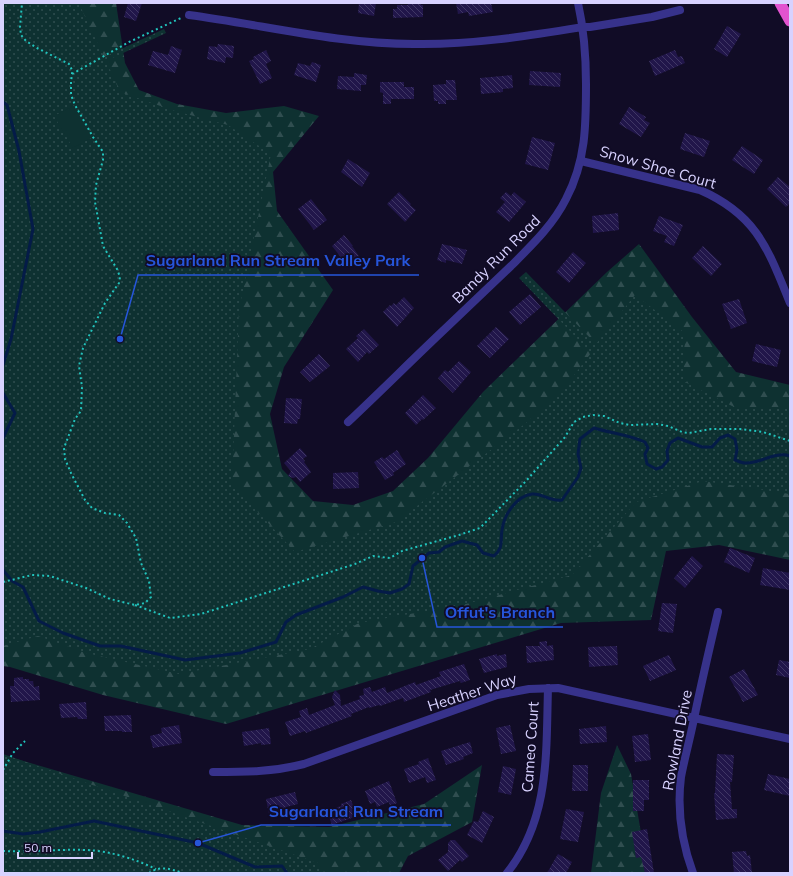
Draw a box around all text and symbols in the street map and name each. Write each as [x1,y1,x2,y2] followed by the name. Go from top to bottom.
[598,141,718,193] street label: Snow Shoe Court
[448,211,544,307] street label: Bandy Run Road
[138,247,419,275] callout: Sugarland Run Stream Valley Park
[146,250,411,270] text: Sugarland Run Stream Valley Park
[437,599,563,627] callout: Offut's Branch
[445,602,555,622] text: Offut's Branch
[425,669,519,715] street label: Heather Way
[658,688,696,792] street label: Rowland Drive
[517,701,543,793] street label: Cameo Court
[261,797,451,825] callout: Sugarland Run Stream
[269,801,443,821] text: Sugarland Run Stream
[18,834,92,860] scale bar
[24,840,52,855] text: 50 m

